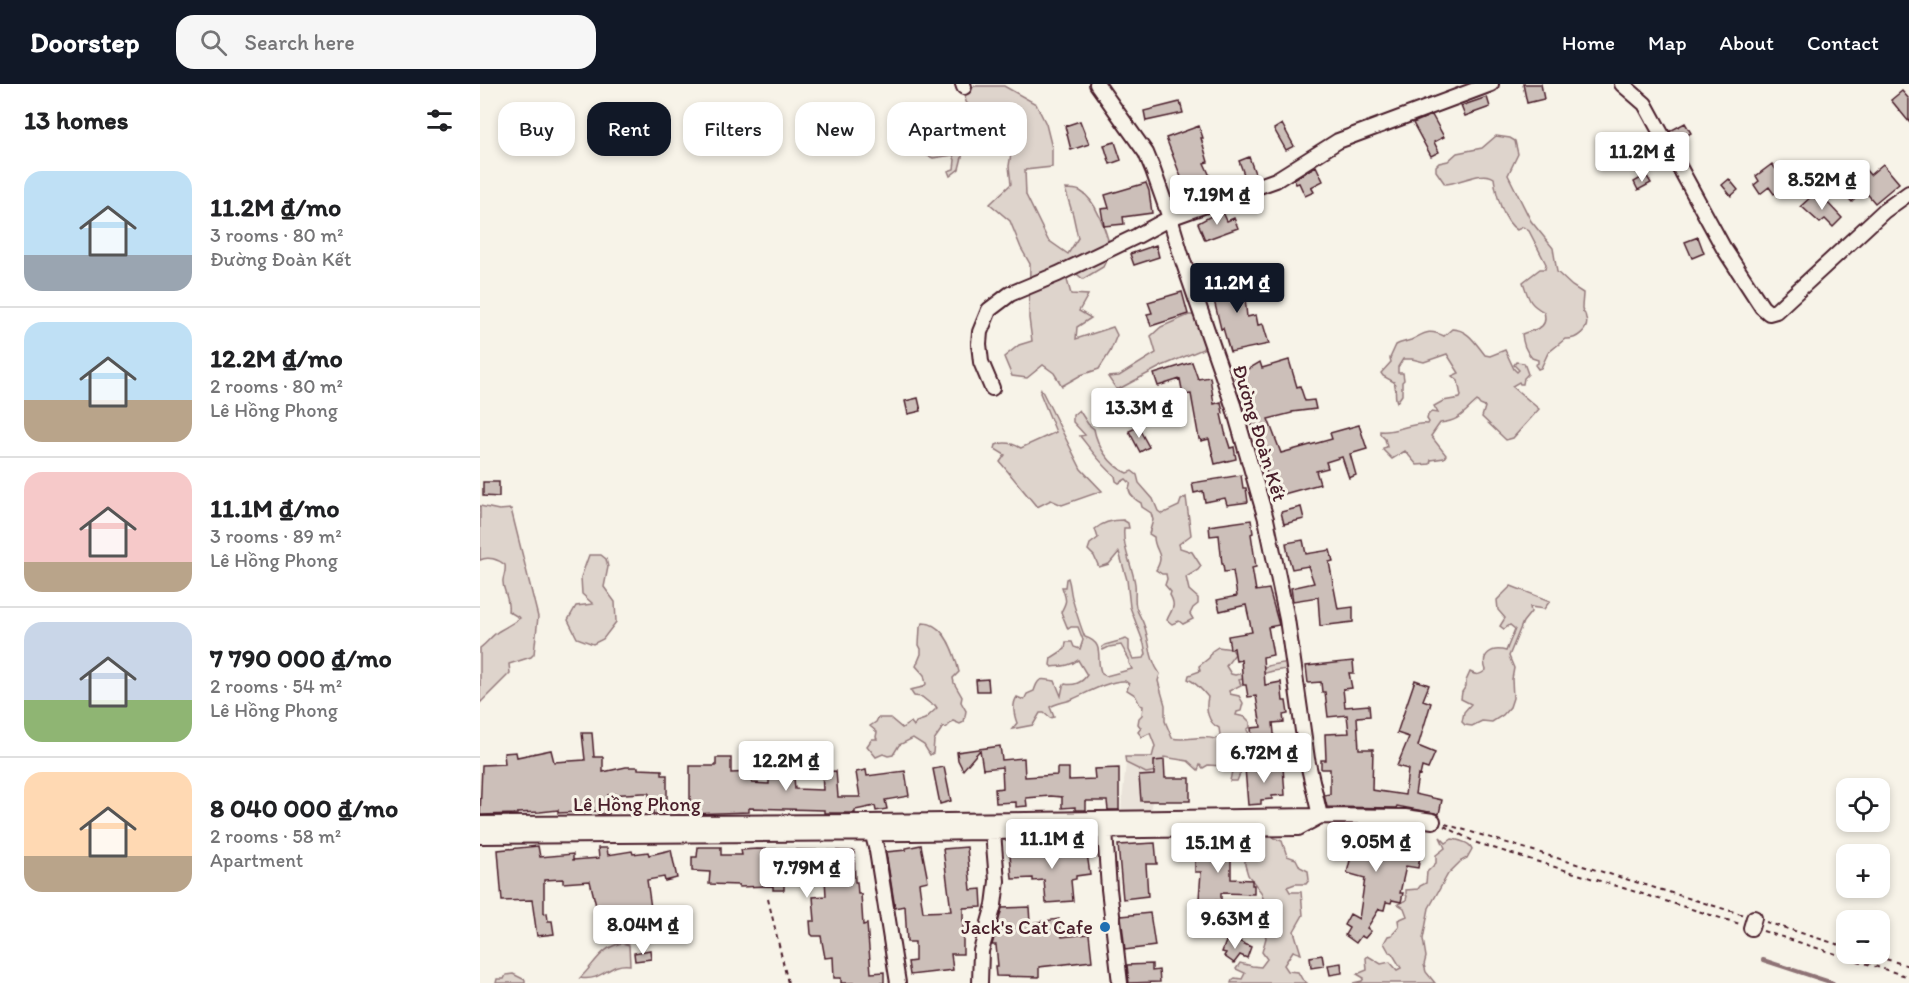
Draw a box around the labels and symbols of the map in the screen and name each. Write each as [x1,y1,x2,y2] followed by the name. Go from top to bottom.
[1587,132,1697,183] pin: 11.2M ₫
[1767,160,1877,211] pin: 8.52M ₫
[1162,175,1272,226] pin: 7.19M ₫
[1182,263,1292,314] pin: 11.2M ₫
[1228,362,1292,504] street label: Đường Đoàn Kết
[1084,388,1194,439] pin: 13.3M ₫
[1209,733,1319,784] pin: 6.72M ₫
[731,741,841,792] pin: 12.2M ₫
[573,792,702,816] street label: Lê Hồng Phong
[997,819,1107,870] pin: 11.1M ₫
[1321,822,1431,873] pin: 9.05M ₫
[1163,823,1273,874] pin: 15.1M ₫
[752,848,862,899] pin: 7.79M ₫
[1180,899,1290,950] pin: 9.63M ₫
[588,905,698,956] pin: 8.04M ₫
[961,915,1093,939] place label: Jack's Cat Cafe
[1098,920,1112,934] marker: Jack's Cat Cafe

